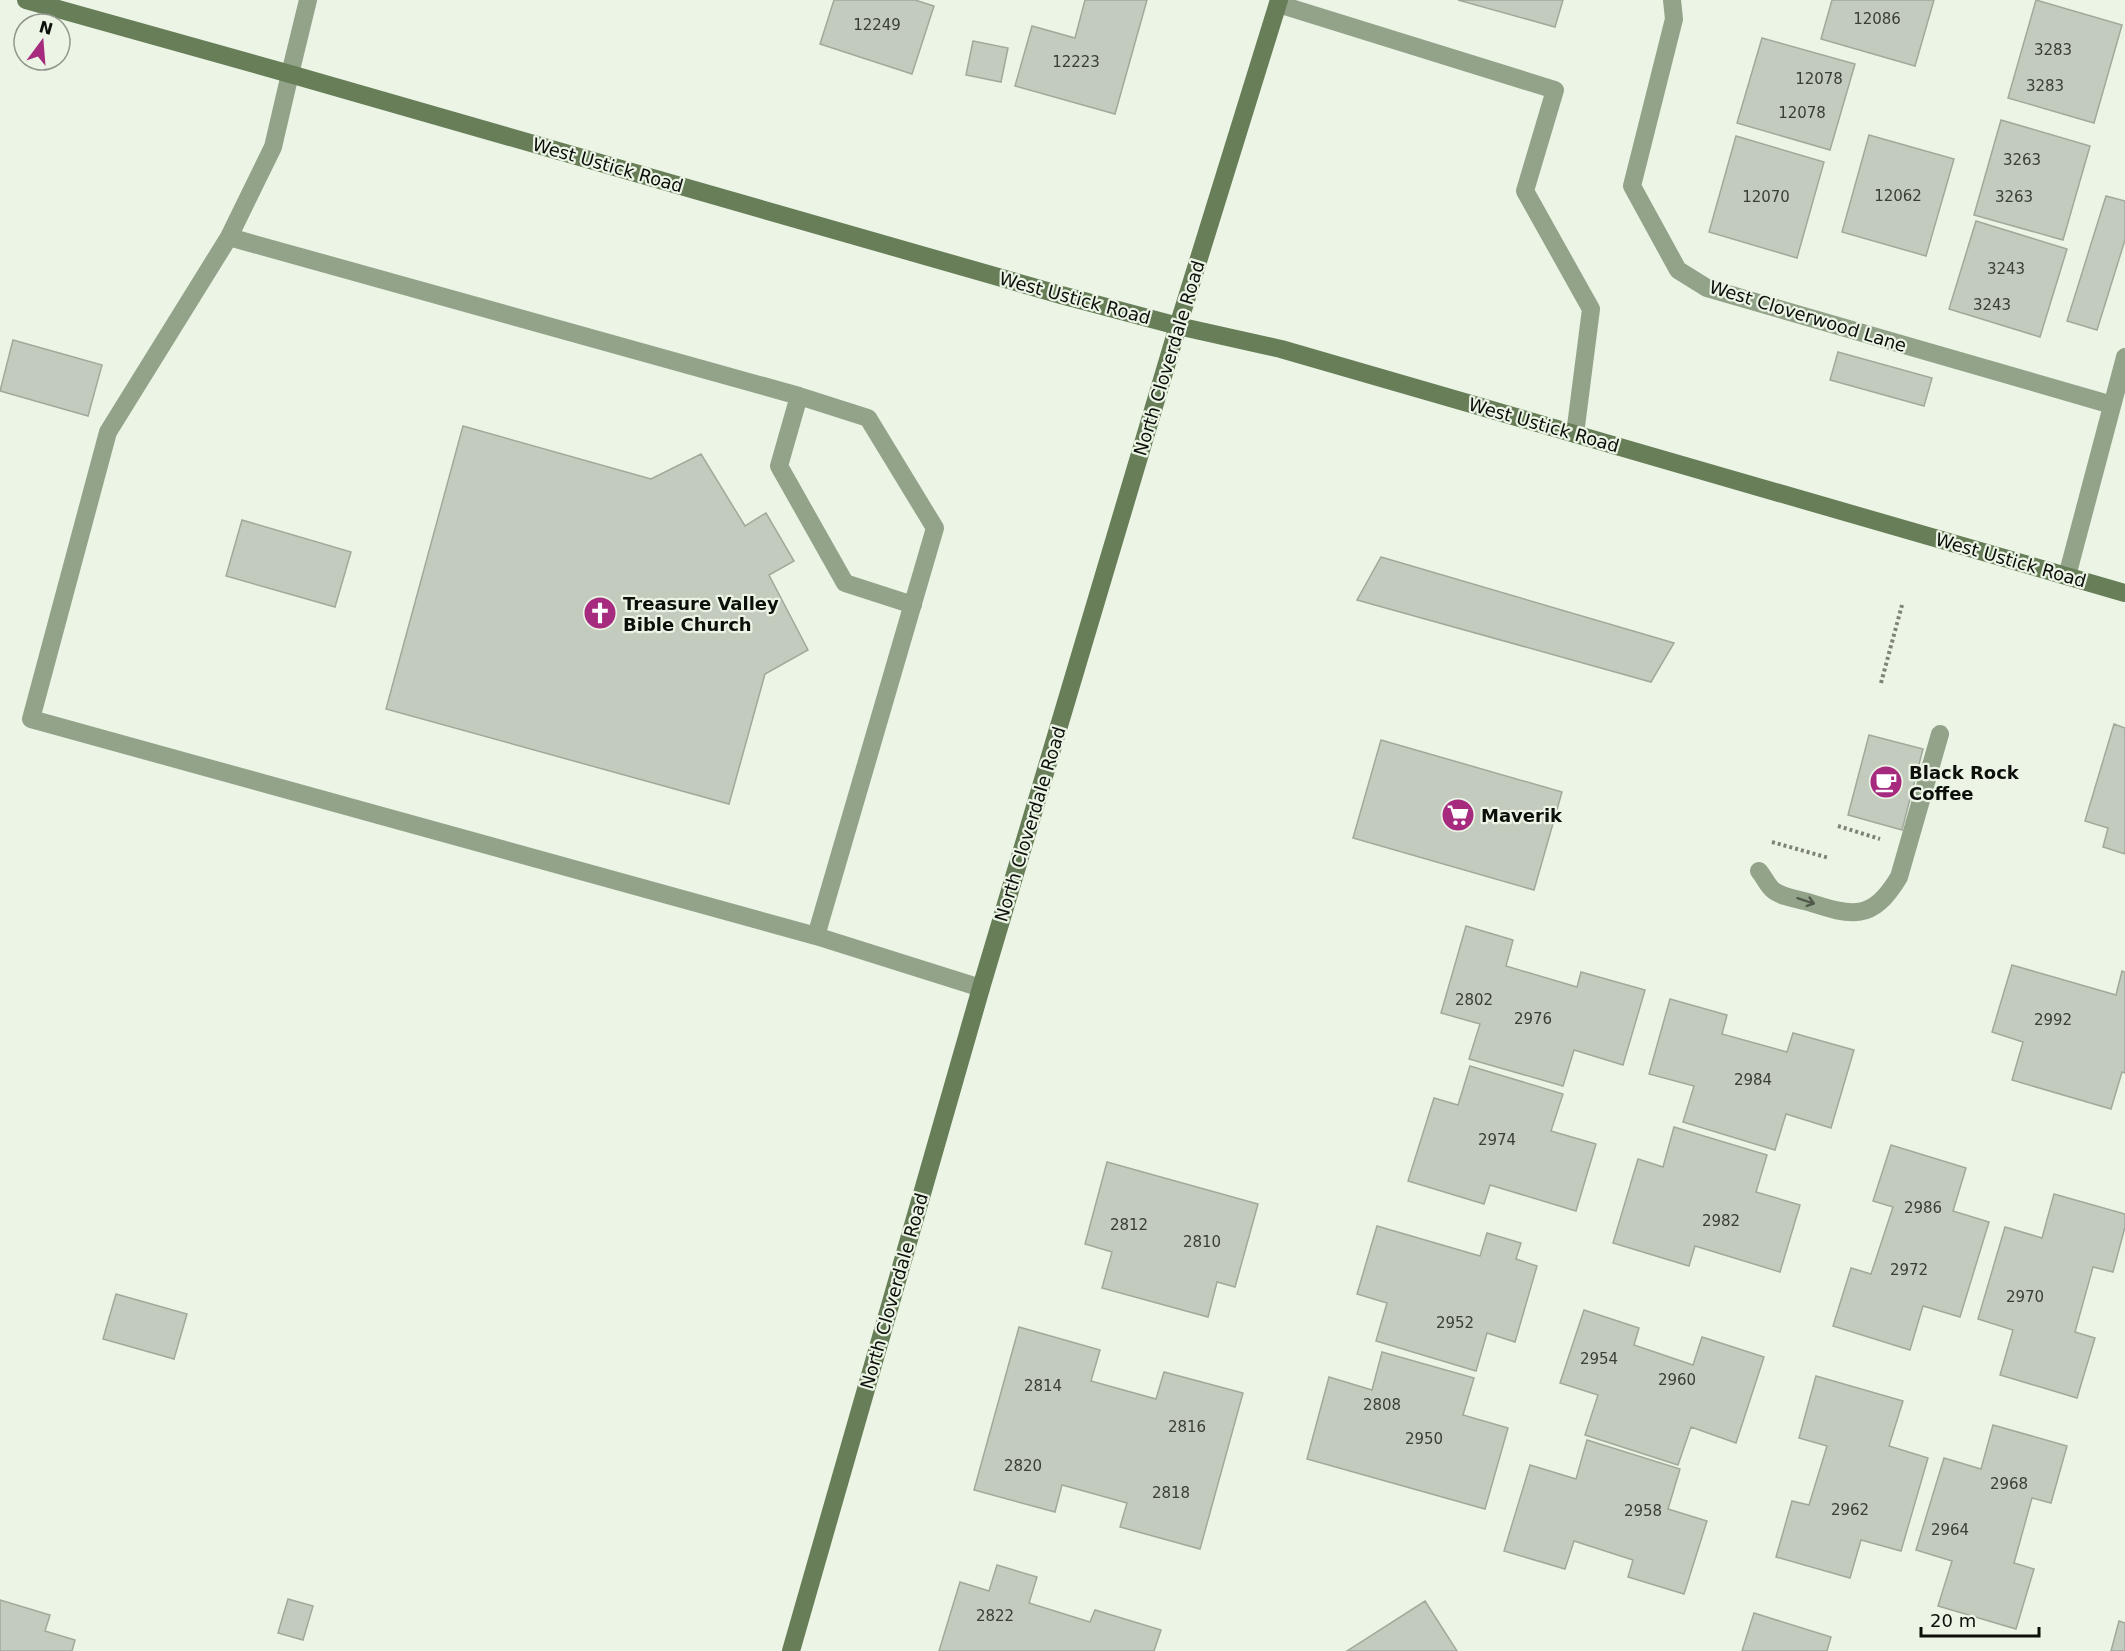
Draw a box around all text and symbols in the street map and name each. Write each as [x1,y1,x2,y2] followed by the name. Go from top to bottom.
[1853,10,1901,28] house number: 12086
[12,12,72,72] north arrow
[853,16,901,34] house number: 12249
[37,17,55,39] text: N
[2034,41,2072,59] house number: 3283
[1052,53,1100,71] house number: 12223
[1795,70,1843,88] house number: 12078
[2026,77,2064,95] house number: 3283
[1778,104,1826,122] house number: 12078
[530,133,686,197] street label: West Ustick Road
[2003,151,2041,169] house number: 3263
[1874,187,1922,205] house number: 12062
[1742,188,1790,206] house number: 12070
[1995,188,2033,206] house number: 3263
[1129,258,1209,458] street label: North Cloverdale Road
[1987,260,2025,278] house number: 3243
[997,268,1153,328] street label: West Ustick Road
[1707,276,1909,356] street label: West Cloverwood Lane
[1973,296,2011,314] house number: 3243
[1466,393,1622,457] street label: West Ustick Road
[1933,528,2089,592] street label: West Ustick Road
[623,593,779,635] place label: Treasure Valley Bible Church
[582,595,618,631] church icon: Treasure Valley Bible Church
[990,724,1070,924] street label: North Cloverdale Road
[1909,762,2020,804] place label: Black Rock Coffee
[1868,764,1904,800] cafe icon: Black Rock Coffee
[1440,797,1476,833] supermarket icon: Maverik
[1481,805,1563,826] place label: Maverik
[1796,897,1815,908] one-way arrow
[1455,991,1493,1009] house number: 2802
[1514,1010,1552,1028] house number: 2976
[2034,1011,2072,1029] house number: 2992
[1734,1071,1772,1089] house number: 2984
[1478,1131,1516,1149] house number: 2974
[856,1191,932,1391] street label: North Cloverdale Road
[1904,1199,1942,1217] house number: 2986
[1702,1212,1740,1230] house number: 2982
[1110,1216,1148,1234] house number: 2812
[1183,1233,1221,1251] house number: 2810
[1890,1261,1928,1279] house number: 2972
[2006,1288,2044,1306] house number: 2970
[1436,1314,1474,1332] house number: 2952
[1580,1350,1618,1368] house number: 2954
[1658,1371,1696,1389] house number: 2960
[1024,1377,1062,1395] house number: 2814
[1363,1396,1401,1414] house number: 2808
[1168,1418,1206,1436] house number: 2816
[1405,1430,1443,1448] house number: 2950
[1004,1457,1042,1475] house number: 2820
[1990,1475,2028,1493] house number: 2968
[1152,1484,1190,1502] house number: 2818
[1831,1501,1869,1519] house number: 2962
[1624,1502,1662,1520] house number: 2958
[1931,1521,1969,1539] house number: 2964
[1921,1600,2040,1638] scale bar
[976,1607,1014,1625] house number: 2822
[1930,1610,1976,1631] text: 20 m

